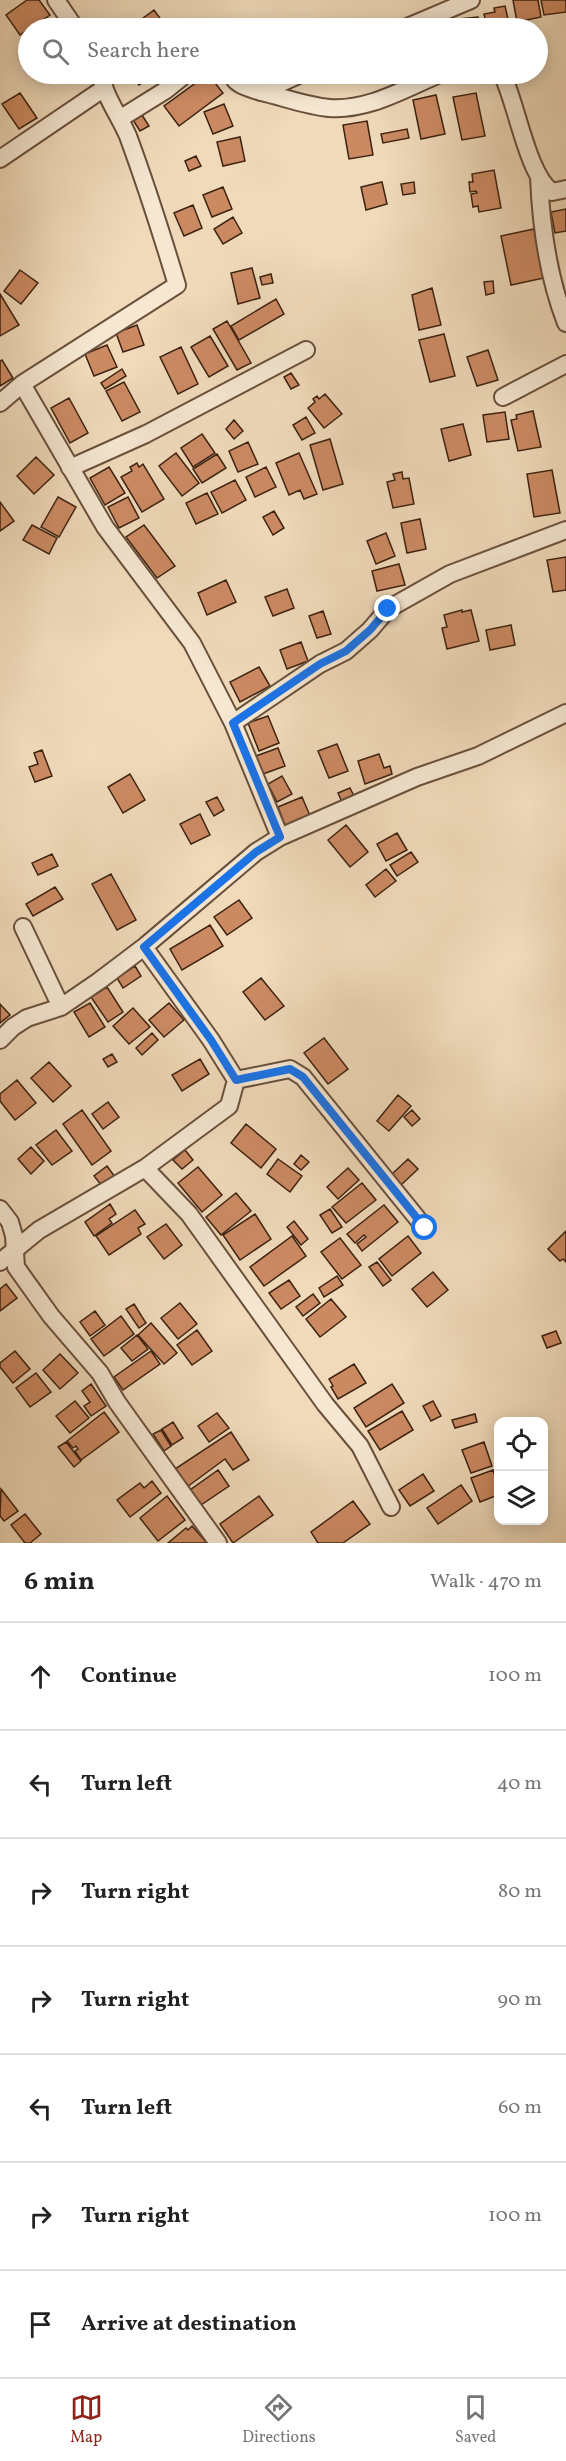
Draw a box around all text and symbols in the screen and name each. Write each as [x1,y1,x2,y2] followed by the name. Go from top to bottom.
[18,18,548,84] search box
[39,35,72,68] icon: search
[87,36,200,67] text: Search here
[374,595,400,621] route end
[411,1214,437,1240] route start
[494,1417,548,1525] map controls
[494,1417,548,1471] button: locate
[494,1471,548,1525] button: layers
[24,1564,95,1600] text: 6 min
[430,1568,542,1596] text: Walk · 470 m
[24,1660,57,1693] icon: ahead
[81,1661,177,1692] text: Continue
[488,1662,542,1690] text: 100 m
[24,1768,57,1801] icon: left
[81,1769,172,1800] text: Turn left
[497,1770,542,1798] text: 40 m
[24,1876,57,1909] icon: right
[81,1877,189,1908] text: Turn right
[498,1878,542,1906] text: 80 m
[24,1984,57,2017] icon: right
[81,1985,189,2016] text: Turn right
[498,1986,542,2014] text: 90 m
[24,2092,57,2125] icon: left
[81,2093,172,2124] text: Turn left
[498,2094,542,2122] text: 60 m
[24,2200,57,2233] icon: right
[81,2201,189,2232] text: Turn right
[488,2202,542,2230] text: 100 m
[24,2308,57,2341] icon: arrive
[81,2309,297,2340] text: Arrive at destination
[70,2391,103,2449] tab: Map
[242,2391,316,2449] tab: Directions
[455,2391,496,2449] tab: Saved

